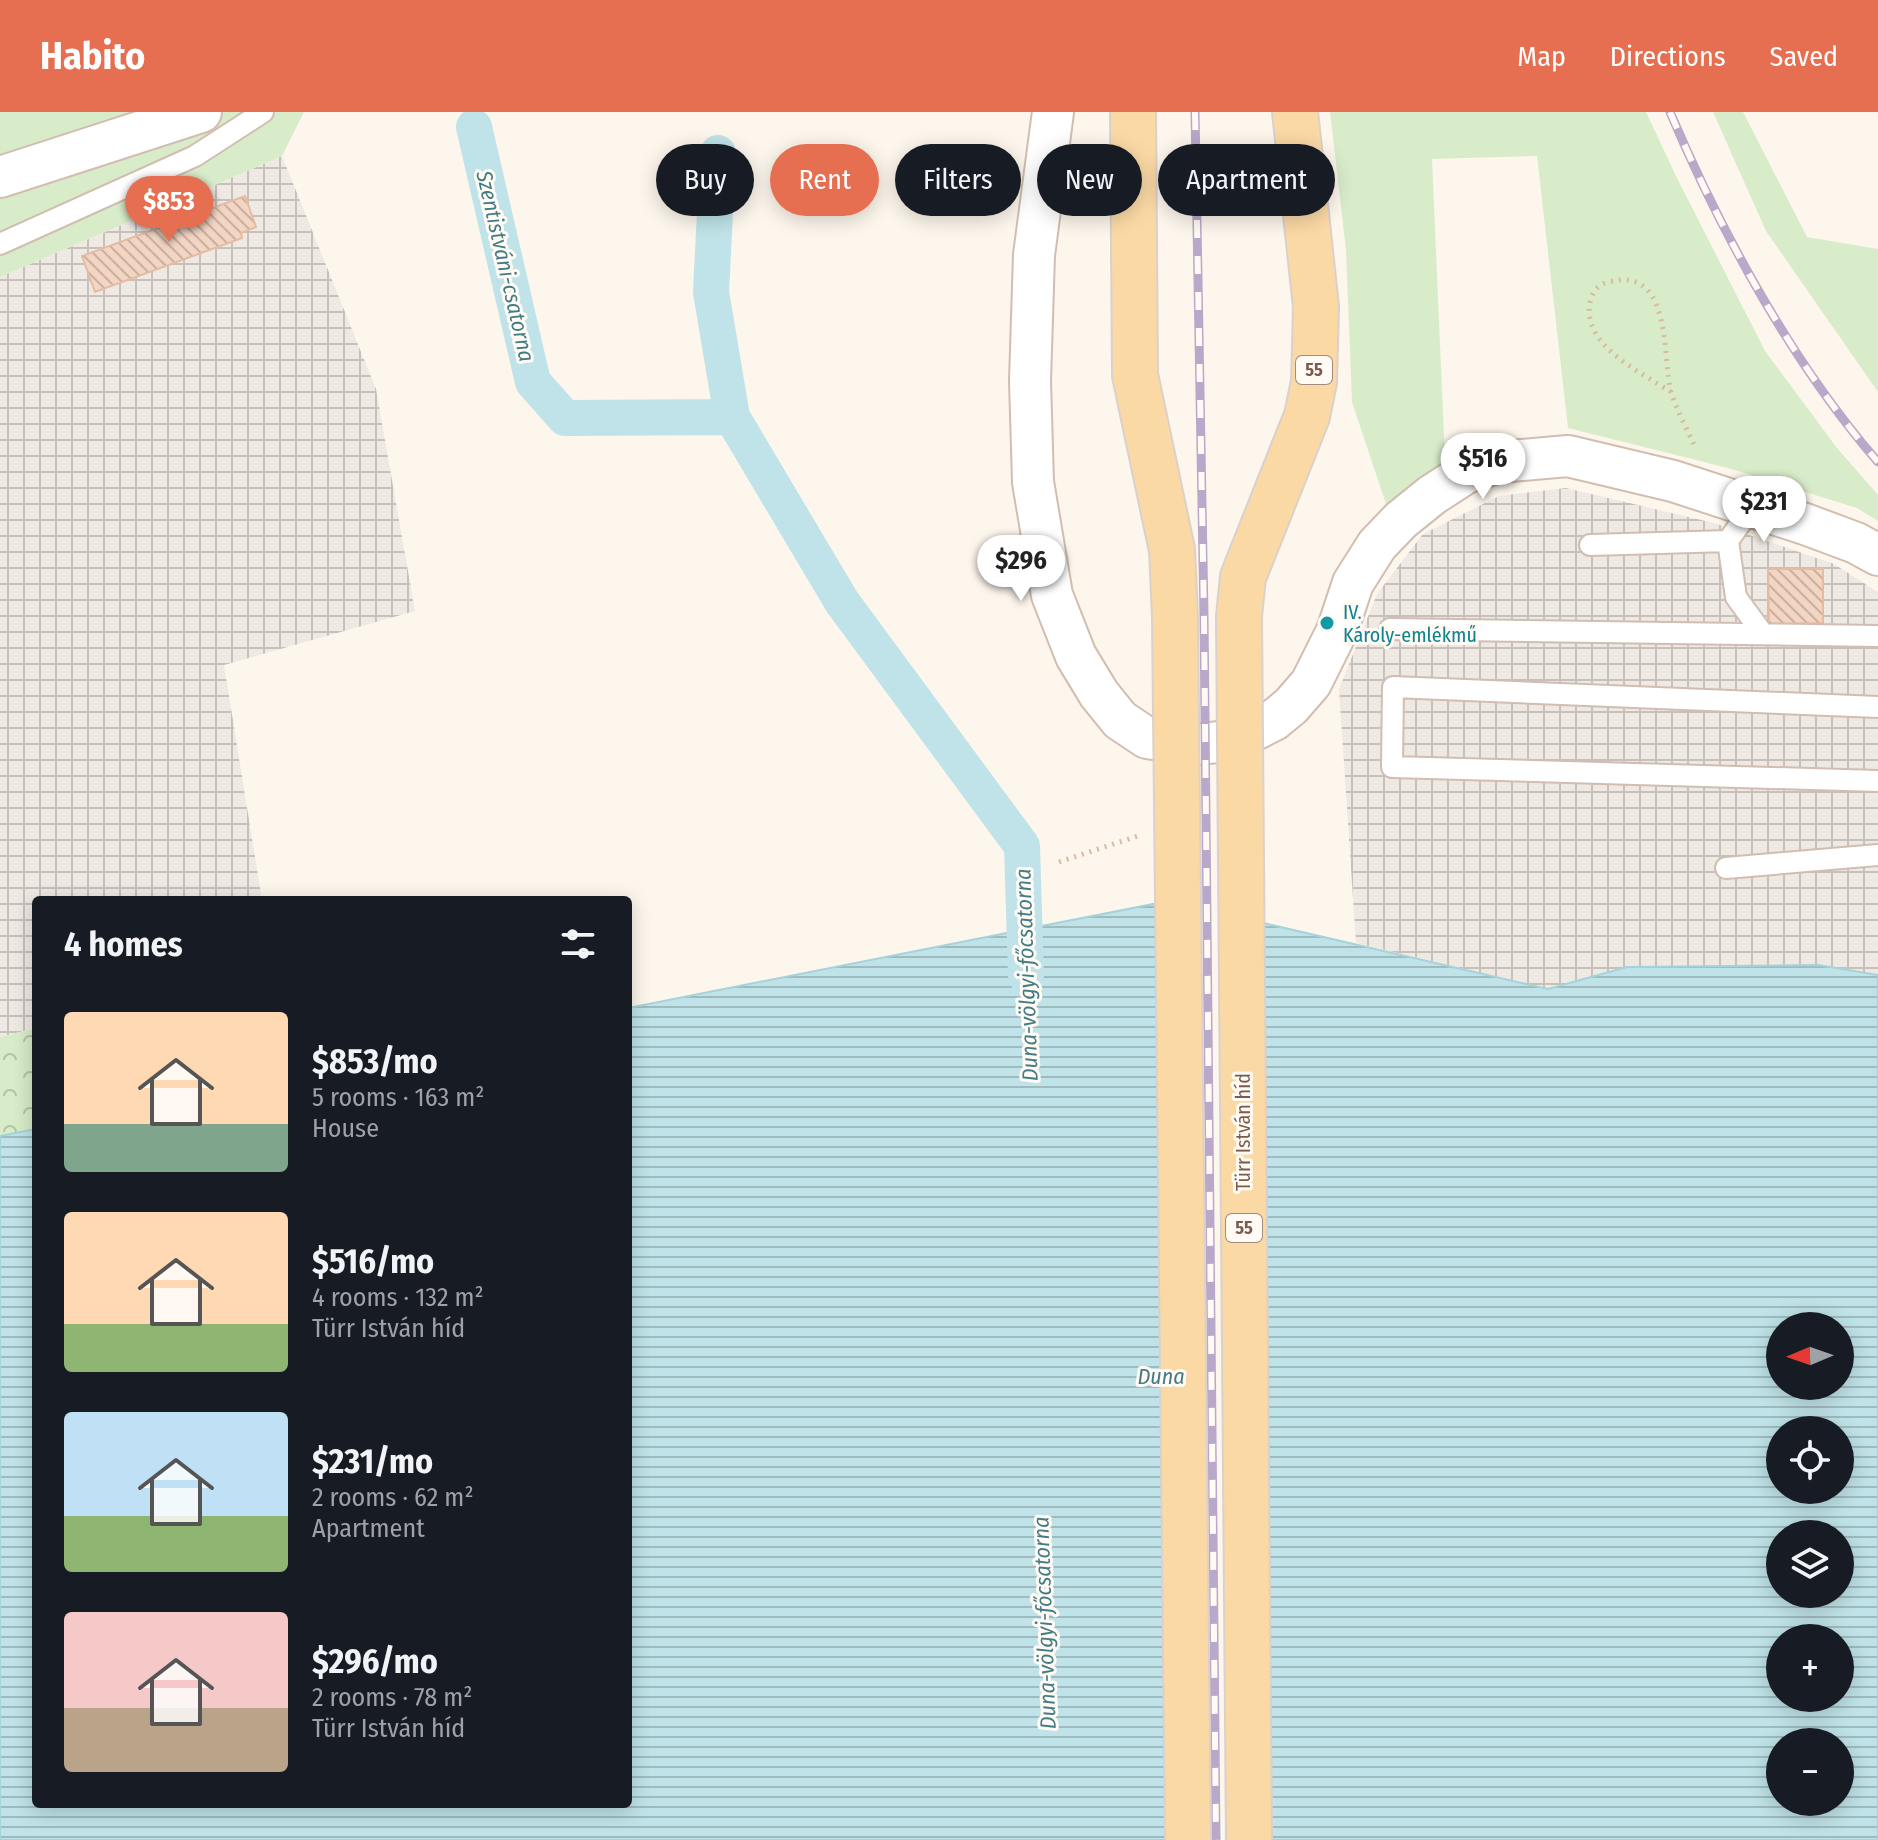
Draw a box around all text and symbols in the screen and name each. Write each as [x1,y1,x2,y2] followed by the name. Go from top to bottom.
[40,33,145,79] text: Habito
[1517,40,1566,73] text: Map
[1610,40,1726,73] text: Directions
[1770,40,1838,73] text: Saved
[656,144,754,216] chip: Buy
[770,144,879,216] chip: Rent
[895,144,1021,216] chip: Filters
[1037,144,1142,216] chip: New
[1158,144,1335,216] chip: Apartment
[470,167,541,364] water label: Szentistváni-csatorna
[122,176,216,244] pin: $853
[143,186,195,217] text: $853
[1296,356,1332,384] road number: 55
[1436,433,1530,501] pin: $516
[1459,443,1507,474] text: $516
[1717,476,1811,544] pin: $231
[1740,486,1788,517] text: $231
[974,535,1068,603] pin: $296
[995,545,1047,576] text: $296
[1343,600,1477,647] place label: IV. Károly-emlékmű
[1318,614,1336,632] marker: IV. Károly-emlékmű
[1009,868,1044,1082] water label: Duna-völgyi-főcsatorna
[556,922,600,966] icon: filters
[64,924,183,965] text: 4 homes
[312,1041,438,1082] text: $853/mo
[128,1044,224,1140] icon: home
[1231,1073,1255,1191] street label: Türr István híd
[312,1082,485,1113] text: 5 rooms · 163 m²
[312,1113,379,1144] text: House
[1226,1214,1262,1242] road number: 55
[312,1241,434,1282] text: $516/mo
[128,1244,224,1340] icon: home
[312,1282,484,1313] text: 4 rooms · 132 m²
[1766,1312,1854,1400] north arrow
[1766,1312,1854,1816] map controls
[312,1313,465,1344] text: Türr István híd
[1137,1363,1185,1390] water label: Duna
[1766,1416,1854,1504] button: locate
[312,1441,433,1482] text: $231/mo
[128,1444,224,1540] icon: home
[312,1482,474,1513] text: 2 rooms · 62 m²
[312,1513,425,1544] text: Apartment
[1027,1516,1062,1730] water label: Duna-völgyi-főcsatorna
[1766,1520,1854,1608] button: layers
[1766,1624,1854,1712] button: +
[312,1641,438,1682] text: $296/mo
[128,1644,224,1740] icon: home
[312,1682,473,1713] text: 2 rooms · 78 m²
[312,1713,465,1744] text: Türr István híd
[1766,1728,1854,1816] button: −

